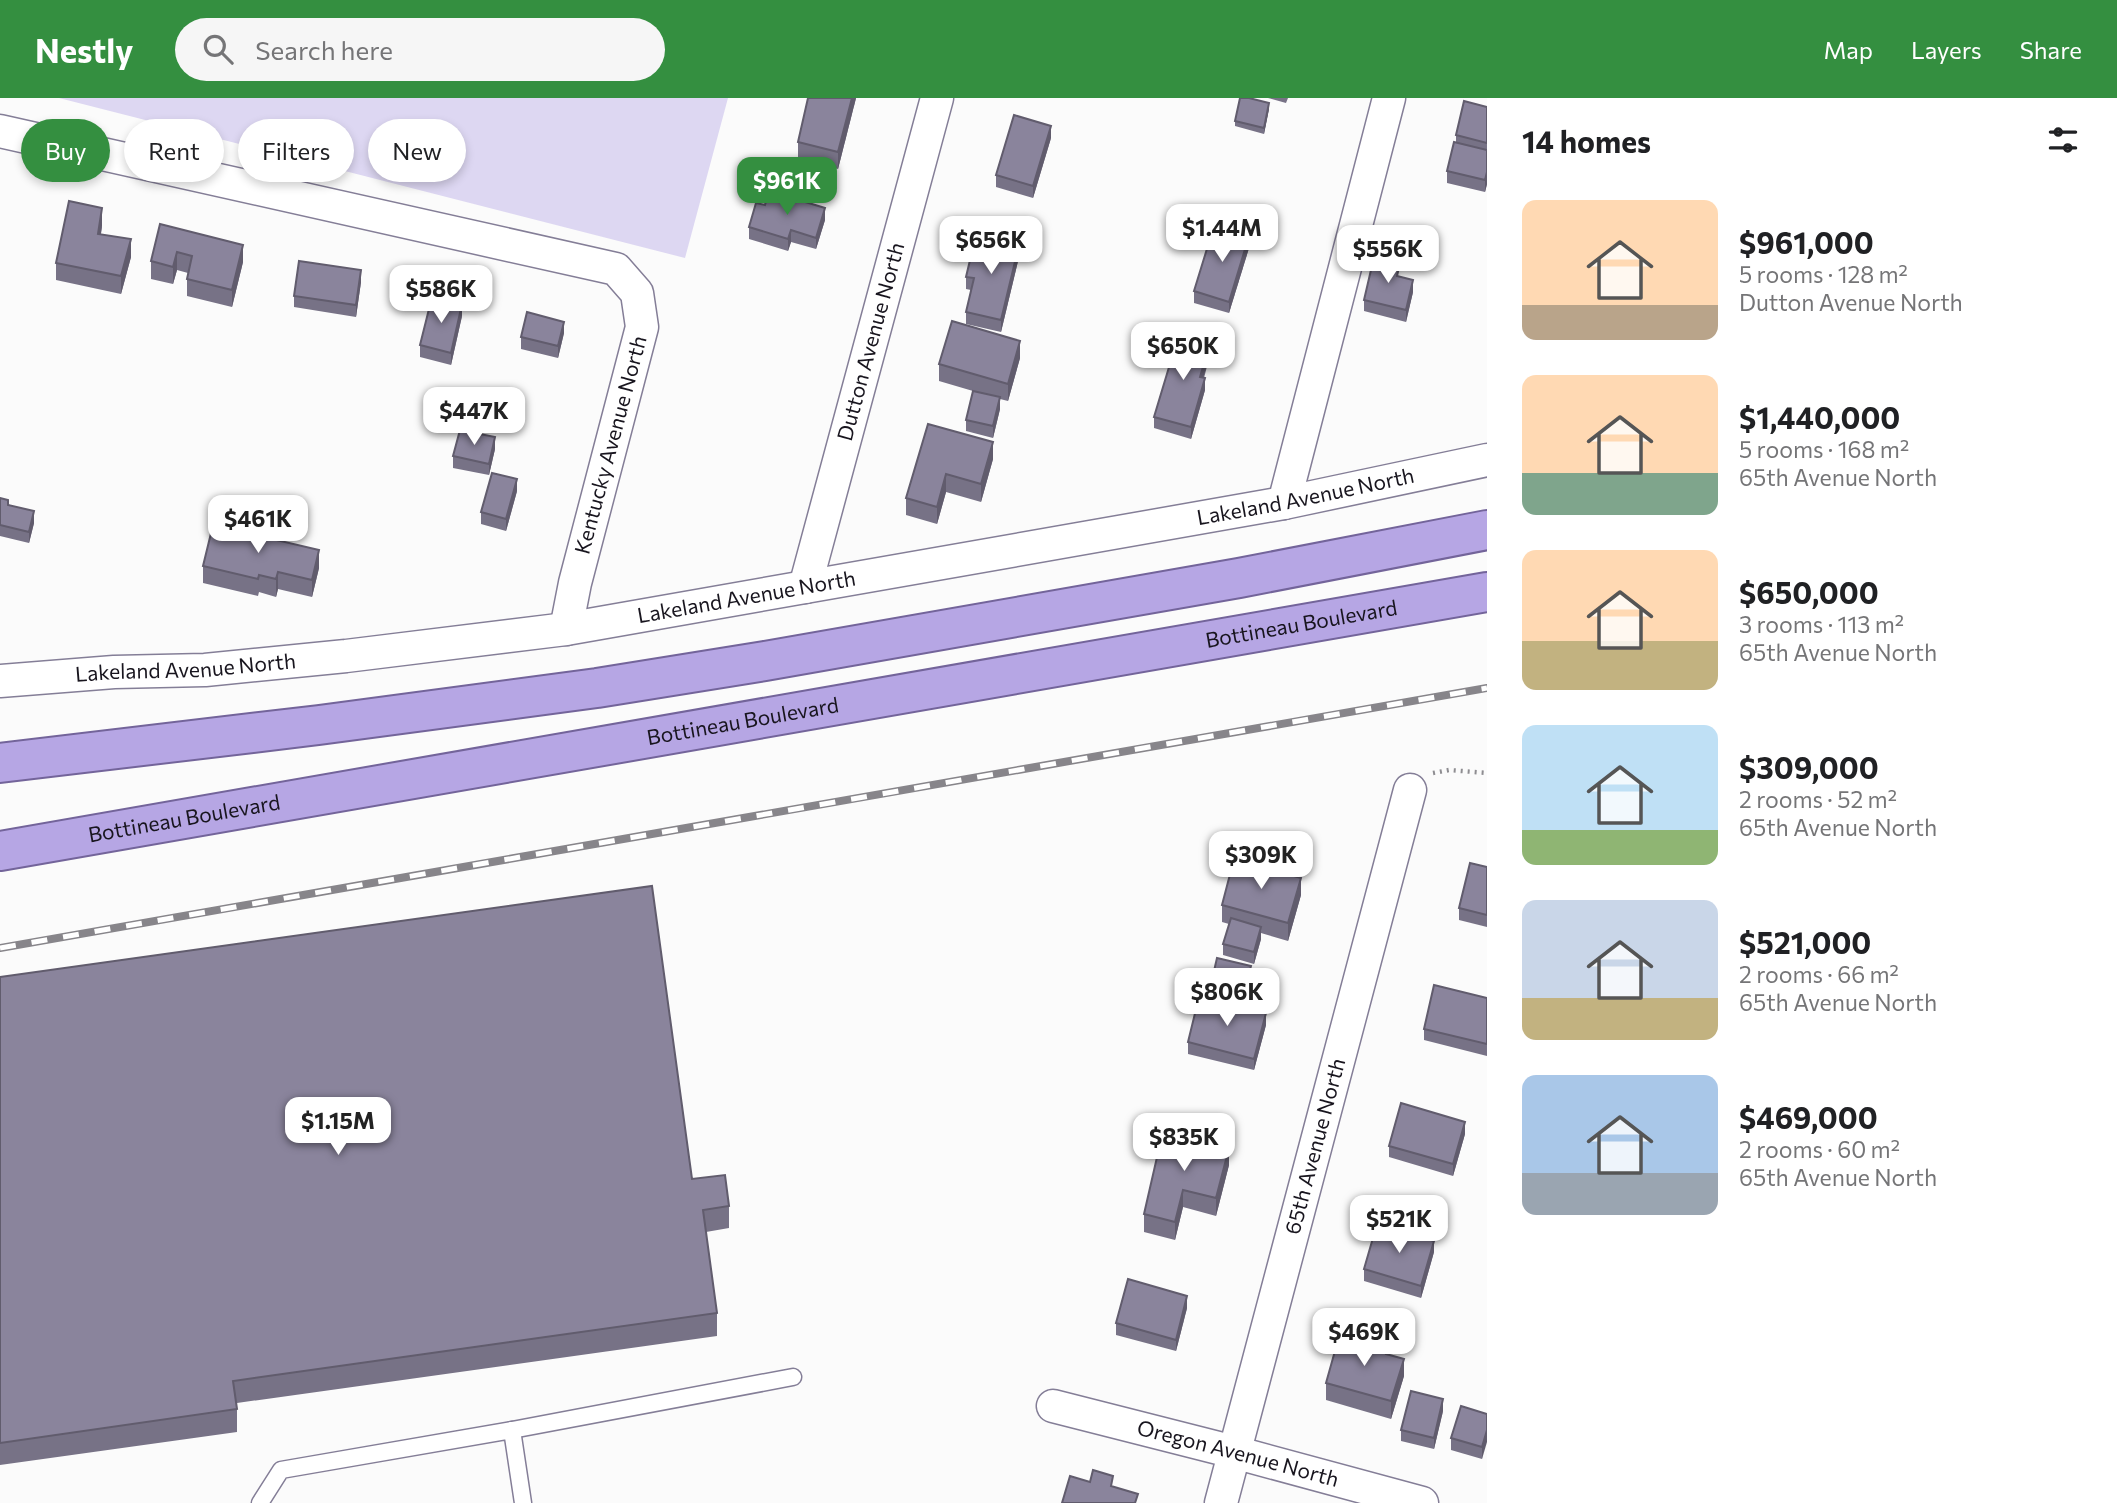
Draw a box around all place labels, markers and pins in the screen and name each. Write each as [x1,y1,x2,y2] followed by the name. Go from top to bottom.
[738,158,836,217] pin: $961K
[1165,204,1279,264] pin: $1.44M
[942,216,1040,276] pin: $656K
[1339,226,1437,285] pin: $556K
[392,266,490,325] pin: $586K
[1134,322,1232,382] pin: $650K
[425,388,523,447] pin: $447K
[209,496,307,555] pin: $461K
[1212,832,1310,891] pin: $309K
[1178,968,1276,1028] pin: $806K
[281,1098,395,1157] pin: $1.15M
[1135,1114,1233,1173] pin: $835K
[1350,1196,1448,1255] pin: $521K
[1315,1308,1413,1368] pin: $469K

